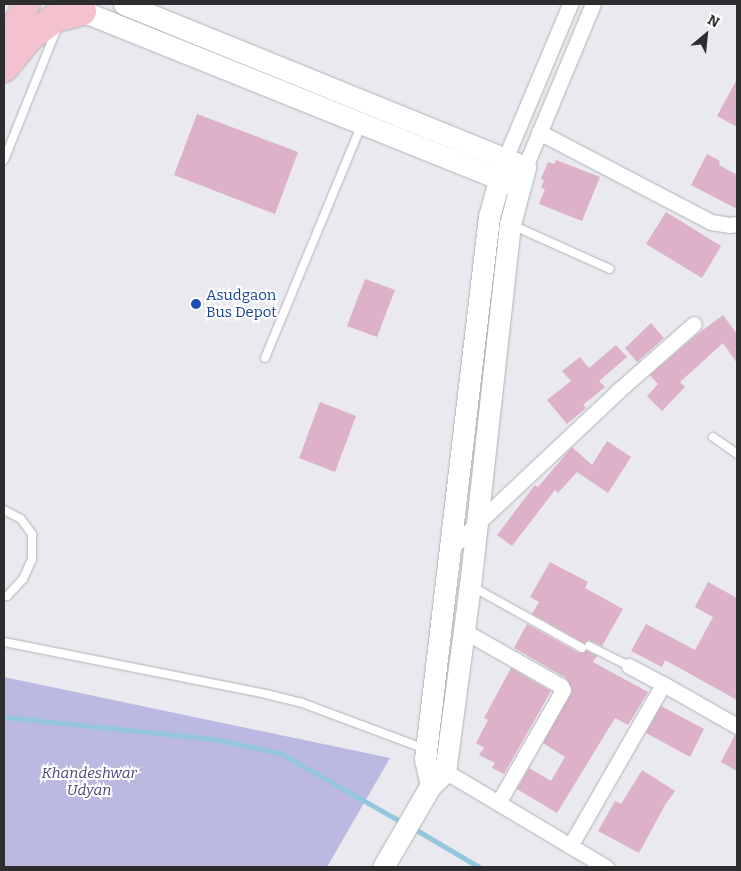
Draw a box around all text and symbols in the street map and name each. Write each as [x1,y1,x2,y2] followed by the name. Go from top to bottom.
[681,10,731,60] north arrow
[705,11,722,31] text: N
[206,286,277,321] place label: Asudgaon Bus Depot
[190,298,202,310] marker: Asudgaon Bus Depot
[41,764,137,799] park label: Khandeshwar Udyan

